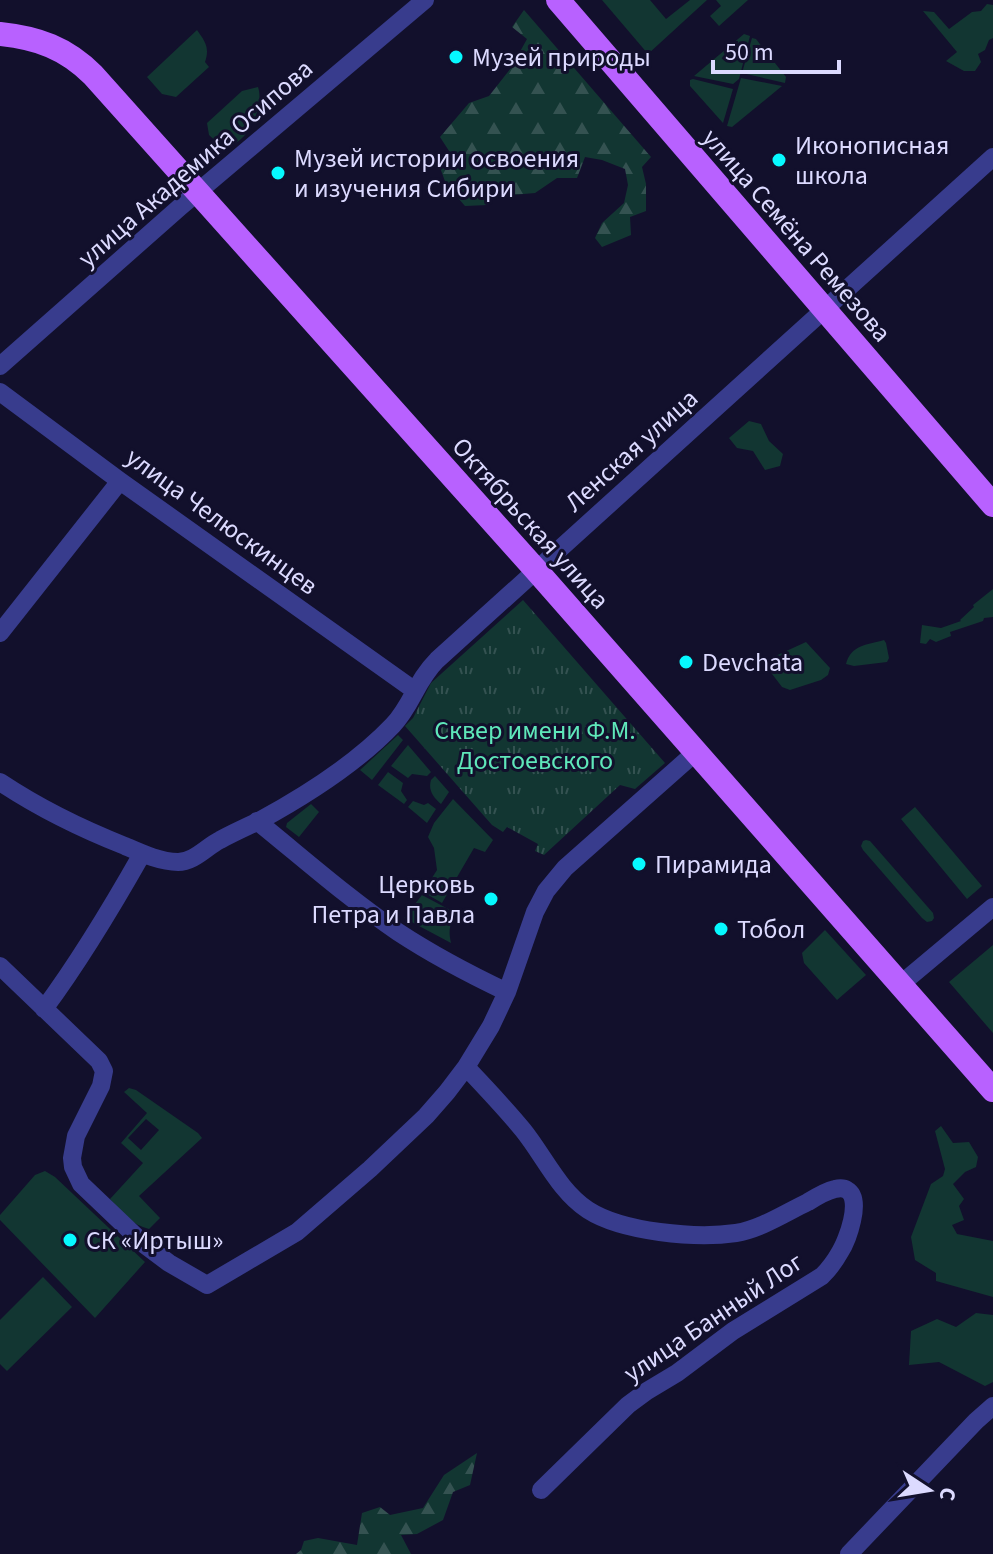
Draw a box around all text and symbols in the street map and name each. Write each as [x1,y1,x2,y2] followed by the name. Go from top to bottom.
[713,24,839,74] scale bar
[725,35,774,70] text: 50 m
[472,39,651,76] place label: Музей природы
[447,48,465,66] marker: Музей природы
[70,51,321,276] street label: улица Академика Осипова
[693,121,900,350] street label: улица Семёна Ремезова
[795,127,949,194] place label: Иконописная школа
[294,140,579,207] place label: Музей истории освоения и изучения Сибири
[770,151,788,169] marker: Иконописная школа
[269,164,287,182] marker: Музей истории освоения и изучения Сибири
[556,380,706,520] street label: Ленская улица
[443,429,618,617] street label: Октябрьская улица
[118,439,325,604] street label: улица Челюскинцев
[702,644,803,681] place label: Devchata
[677,653,695,671] marker: Devchata
[434,712,636,779] park label: Сквер имени Ф.М. Достоевского
[655,846,772,883] place label: Пирамида
[630,855,648,873] marker: Пирамида
[311,866,475,933] place label: Церковь Петра и Павла
[482,890,500,908] marker: Церковь Петра и Павла
[737,911,805,948] place label: Тобол
[712,920,730,938] marker: Тобол
[86,1222,223,1259] place label: СК «Иртыш»
[61,1231,79,1249] marker: СК «Иртыш»
[616,1243,811,1391] street label: улица Банный Лог
[889,1450,969,1530] north arrow
[931,1484,965,1504] text: С

